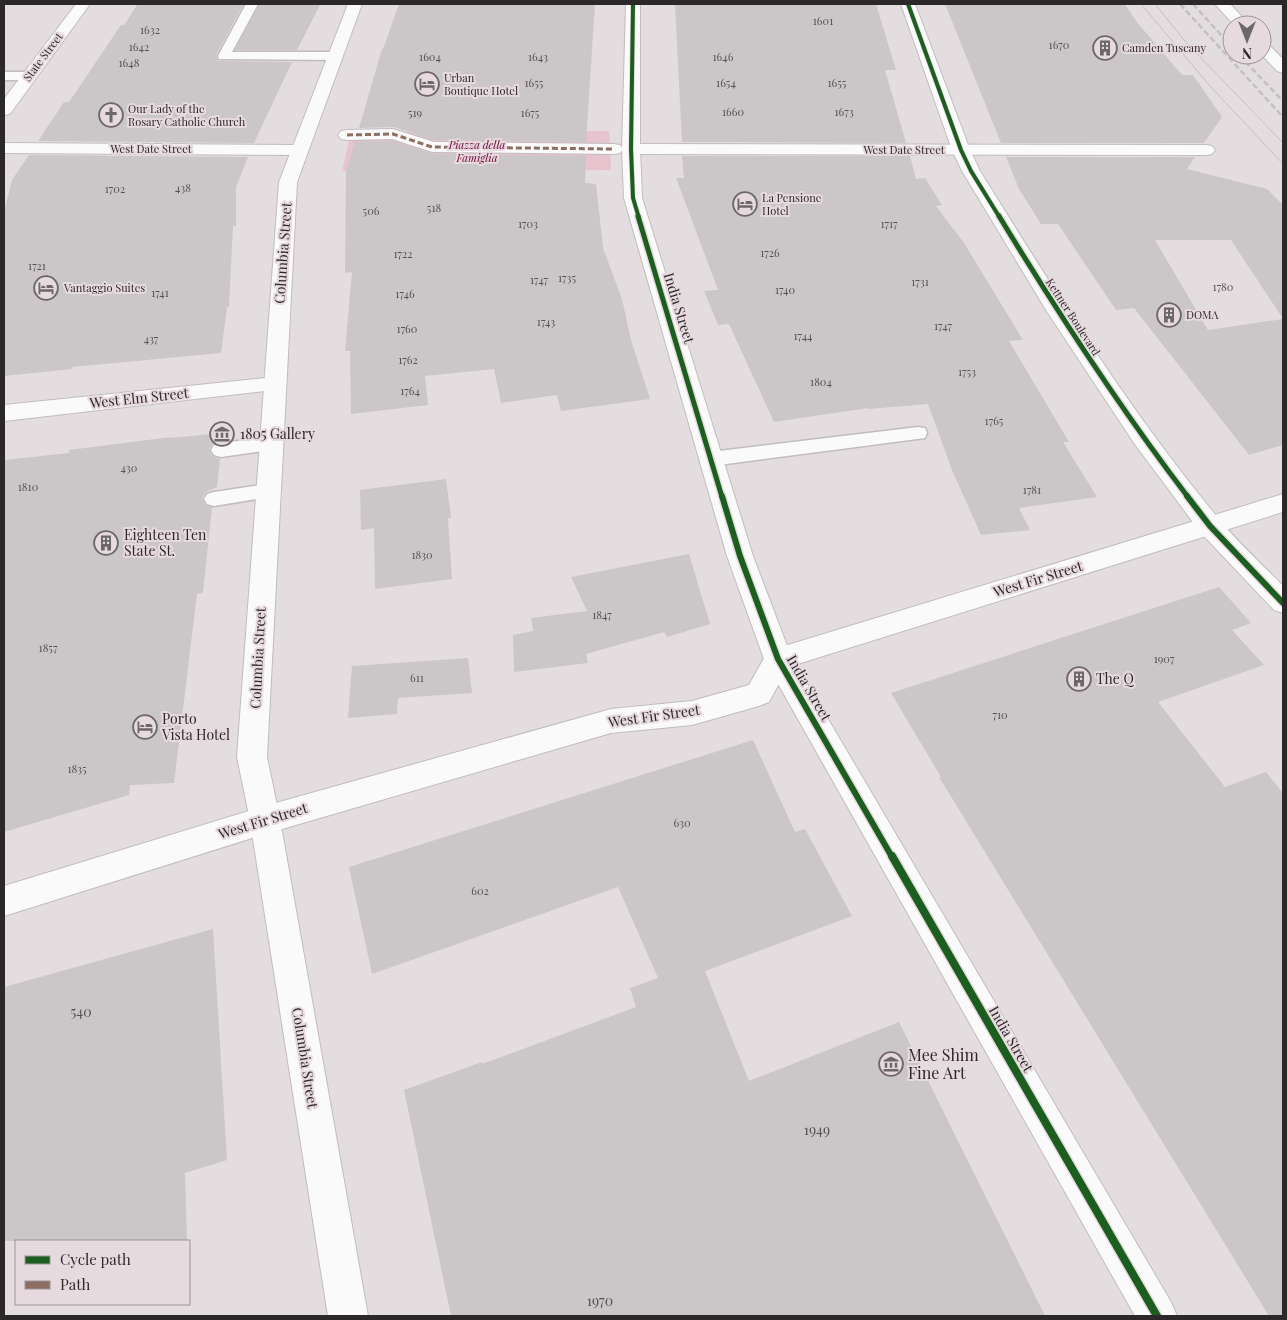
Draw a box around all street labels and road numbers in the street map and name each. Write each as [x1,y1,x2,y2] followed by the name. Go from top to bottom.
[19,29,66,84] street label: State Street
[109,141,192,156] street label: West Date Street
[862,142,945,157] street label: West Date Street
[269,201,296,304] street label: Columbia Street
[660,270,700,347] street label: India Street
[1043,275,1104,359] street label: Kettner Boulevard
[88,383,190,412] street label: West Elm Street
[990,556,1086,601] street label: West Fir Street
[245,606,270,709] street label: Columbia Street
[783,651,836,725] street label: India Street
[606,700,702,731] street label: West Fir Street
[215,798,311,843] street label: West Fir Street
[985,1002,1038,1076] street label: India Street
[288,1006,323,1111] street label: Columbia Street

